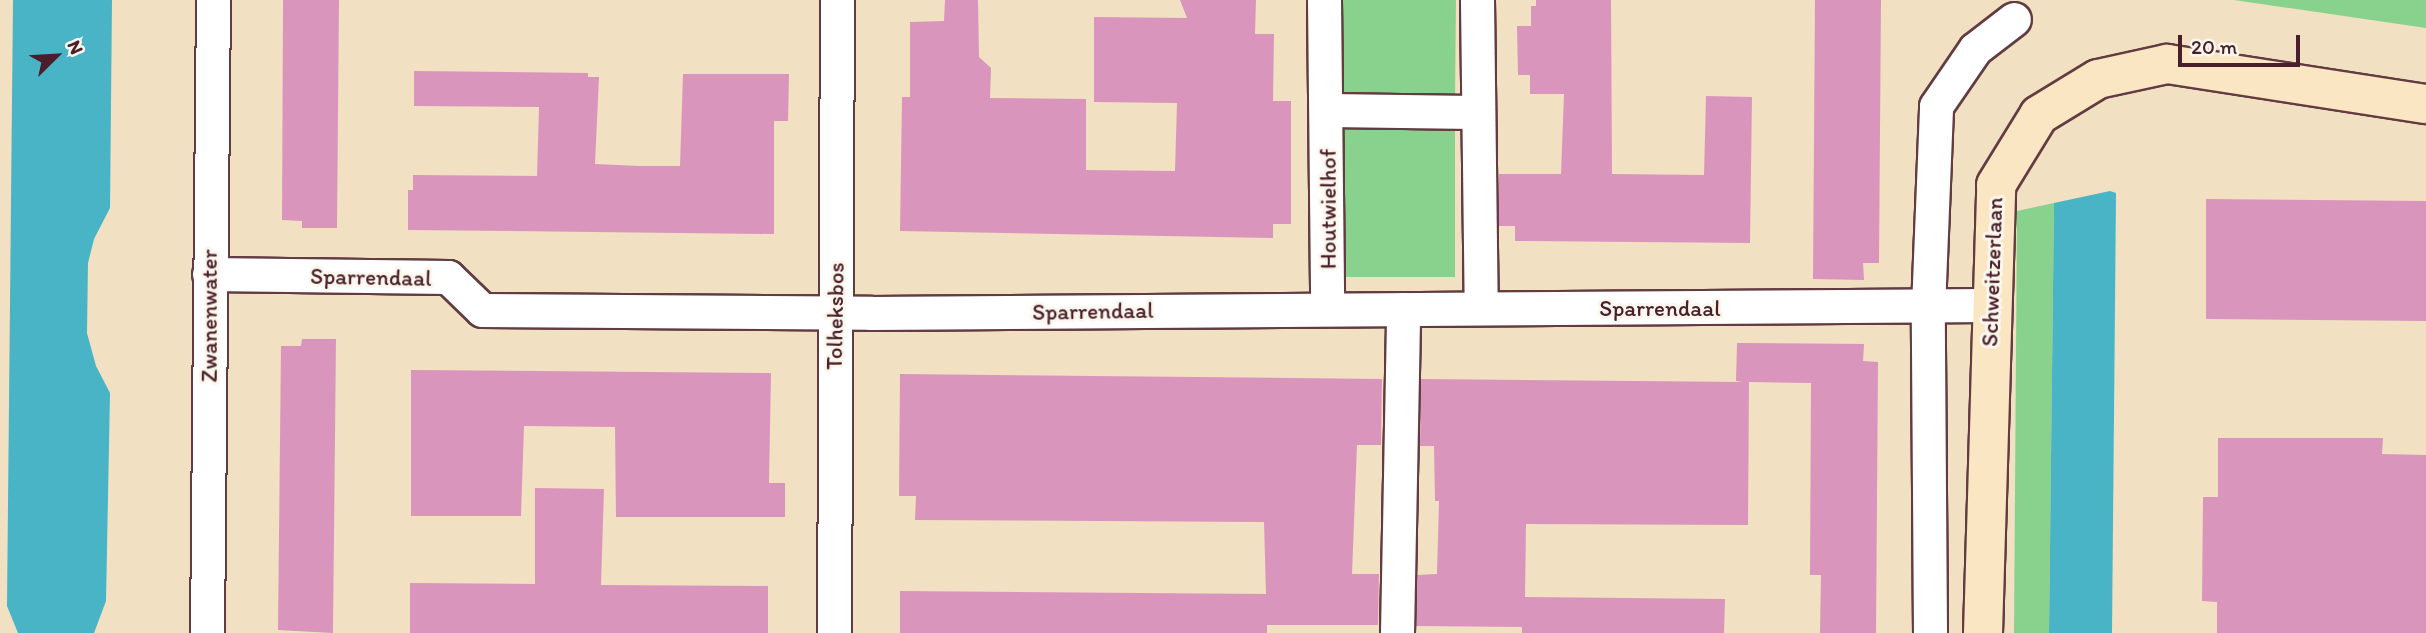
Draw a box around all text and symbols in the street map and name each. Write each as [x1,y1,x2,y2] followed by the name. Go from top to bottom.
[21,21,91,91] north arrow
[2181,21,2304,65] scale bar
[2191,34,2237,59] text: 20 m
[63,37,89,58] text: N
[1314,149,1342,269] street label: Houtwielhof
[1976,197,2008,347] street label: Schweitzerlaan
[195,249,223,383] street label: Zwanenwater
[310,262,432,292] street label: Sparrendaal
[820,262,850,370] street label: Tolheksbos
[1599,294,1721,322] street label: Sparrendaal
[1032,296,1154,326] street label: Sparrendaal

